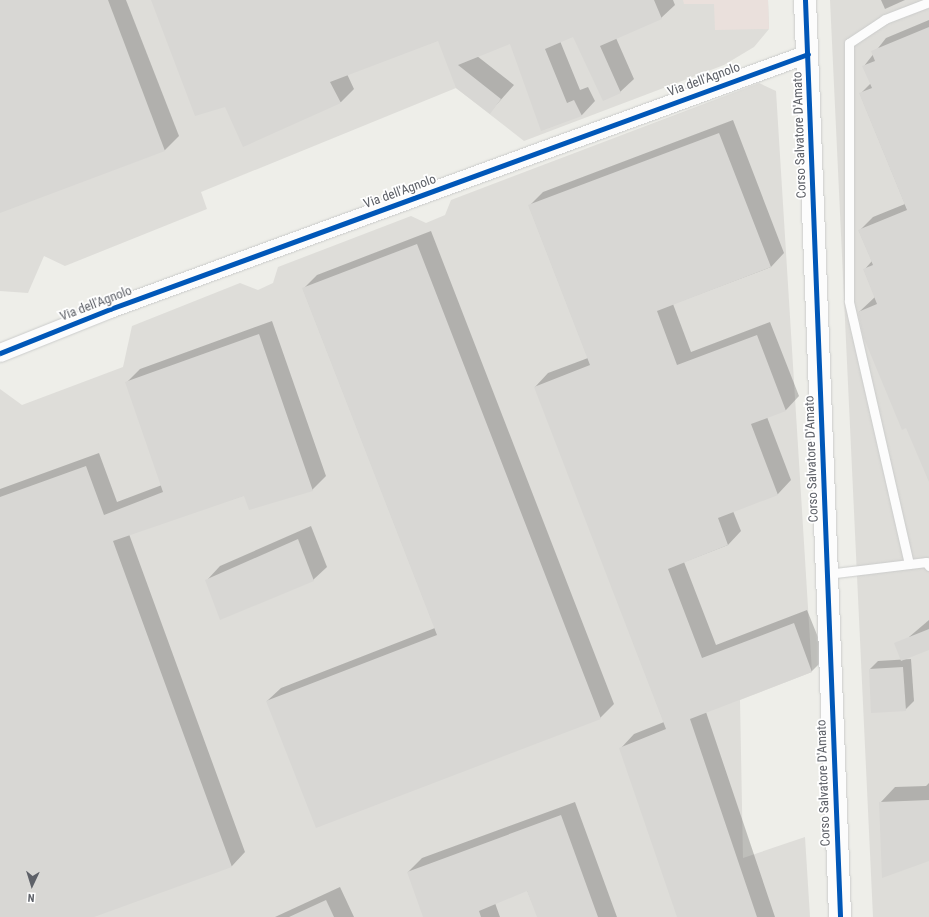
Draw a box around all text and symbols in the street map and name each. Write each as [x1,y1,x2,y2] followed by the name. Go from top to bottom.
[666,60,742,100] street label: Via dell'Agnolo
[790,71,810,199] street label: Corso Salvatore D'Amato
[362,172,438,212] street label: Via dell'Agnolo
[58,283,134,325] street label: Via dell'Agnolo
[802,395,822,523] street label: Corso Salvatore D'Amato
[814,719,834,847] street label: Corso Salvatore D'Amato
[12,865,52,905] north arrow
[27,891,35,904] text: N

